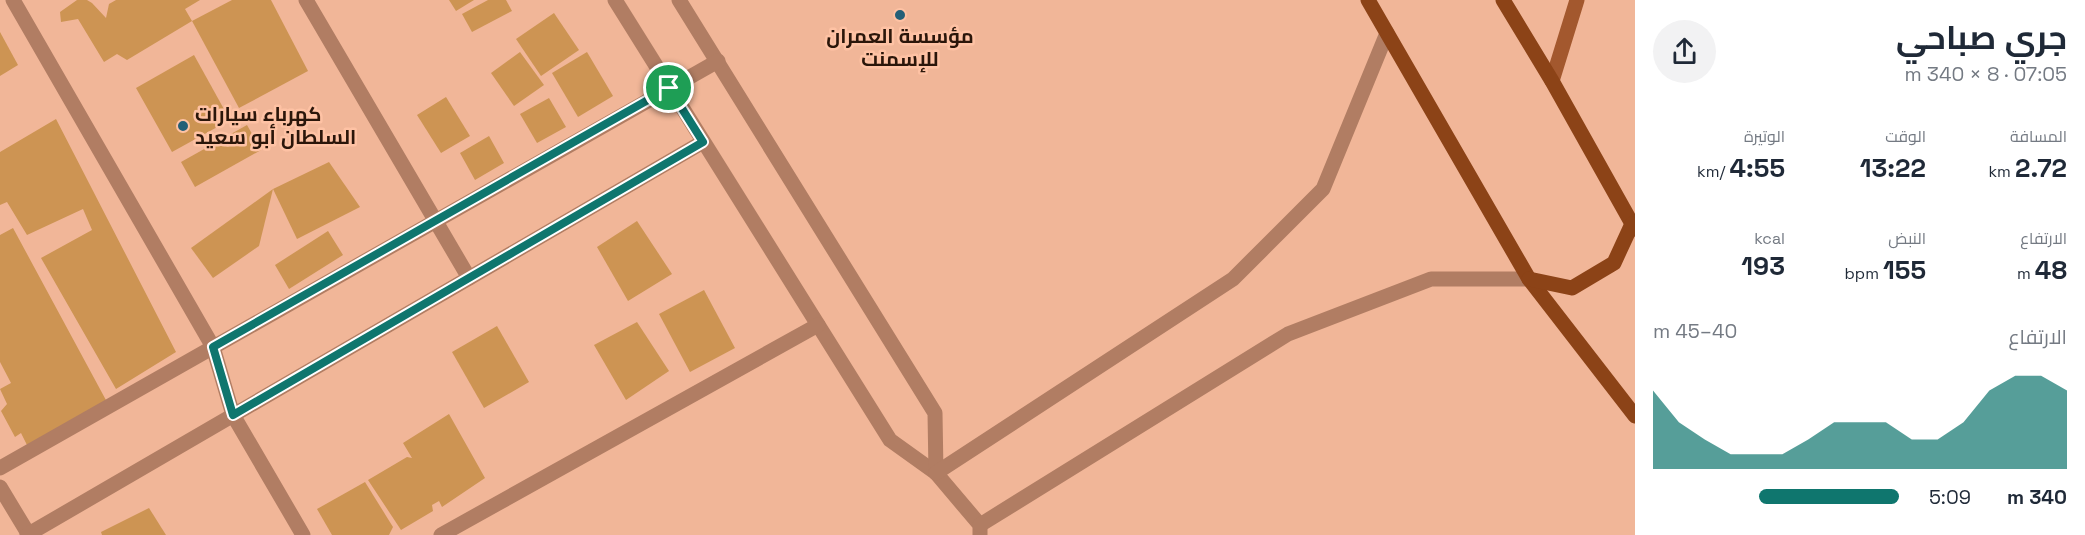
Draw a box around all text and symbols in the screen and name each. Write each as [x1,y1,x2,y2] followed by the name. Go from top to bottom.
[893,8,907,22] marker: مؤسسة العمران للإسمنت
[1896,17,2067,59] text: جري صباحي
[1653,20,1716,83] button: share
[826,23,974,73] place label: مؤسسة العمران للإسمنت
[1904,61,2067,87] text: 07:05 · 8 × 340 m
[643,62,694,113] pin
[652,71,685,104] icon: arrive
[195,101,356,150] place label: كهرباء سيارات السلطان أبو سعيد
[176,119,190,133] marker: كهرباء سيارات السلطان أبو سعيد
[1744,126,1785,147] text: الوتيرة
[1885,126,1926,147] text: الوقت
[2010,126,2067,147] text: المسافة
[1730,151,1785,185] text: 4:55
[1860,151,1926,185] text: 13:22
[2015,151,2067,185] text: 2.72
[1697,161,1730,182] text: /km
[1988,161,2015,182] text: km
[1754,228,1785,249] text: kcal
[1888,228,1926,249] text: النبض
[2020,228,2067,249] text: الارتفاع
[1741,249,1785,283] text: 193
[1883,253,1926,287] text: 155
[2035,253,2067,287] text: 48
[1845,263,1883,284] text: bpm
[2017,263,2035,284] text: m
[1653,318,1737,344] text: 40–45 m
[2008,324,2067,350] text: الارتفاع
[1929,484,1971,510] text: 5:09
[2007,484,2067,510] text: 340 m

